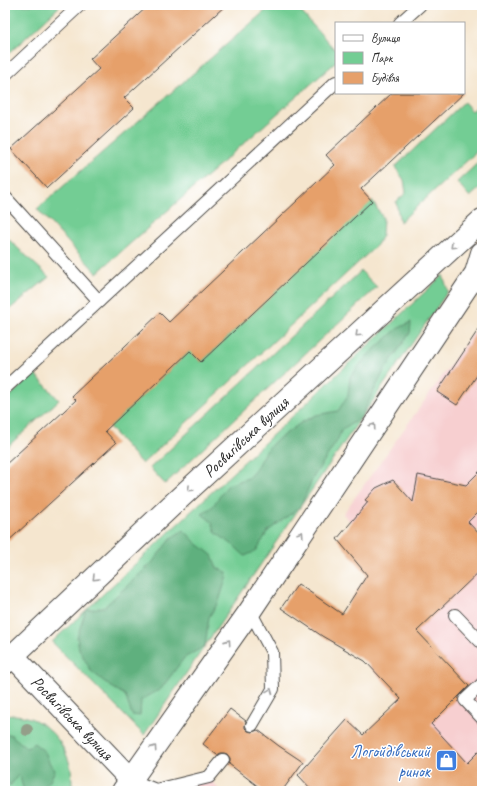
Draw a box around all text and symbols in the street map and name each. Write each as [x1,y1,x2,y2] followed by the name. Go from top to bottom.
[335,22,465,94] legend
[371,30,400,46] text: Вулиця
[371,50,394,66] text: Парк
[371,70,400,86] text: Будівля
[450,241,458,249] one-way arrow
[355,329,362,336] one-way arrow
[199,392,294,482] street label: Росвигівська вулиця
[369,423,376,430] one-way arrow
[187,484,195,491] one-way arrow
[296,531,304,538] one-way arrow
[92,573,100,581] one-way arrow
[223,639,230,646] one-way arrow
[27,671,118,765] street label: Росвигівська вулиця
[266,688,274,695] one-way arrow
[351,741,432,782] place label: Логойдівський ринок
[149,745,157,752] one-way arrow
[433,748,459,774] shop icon: Логойдівський ринок

